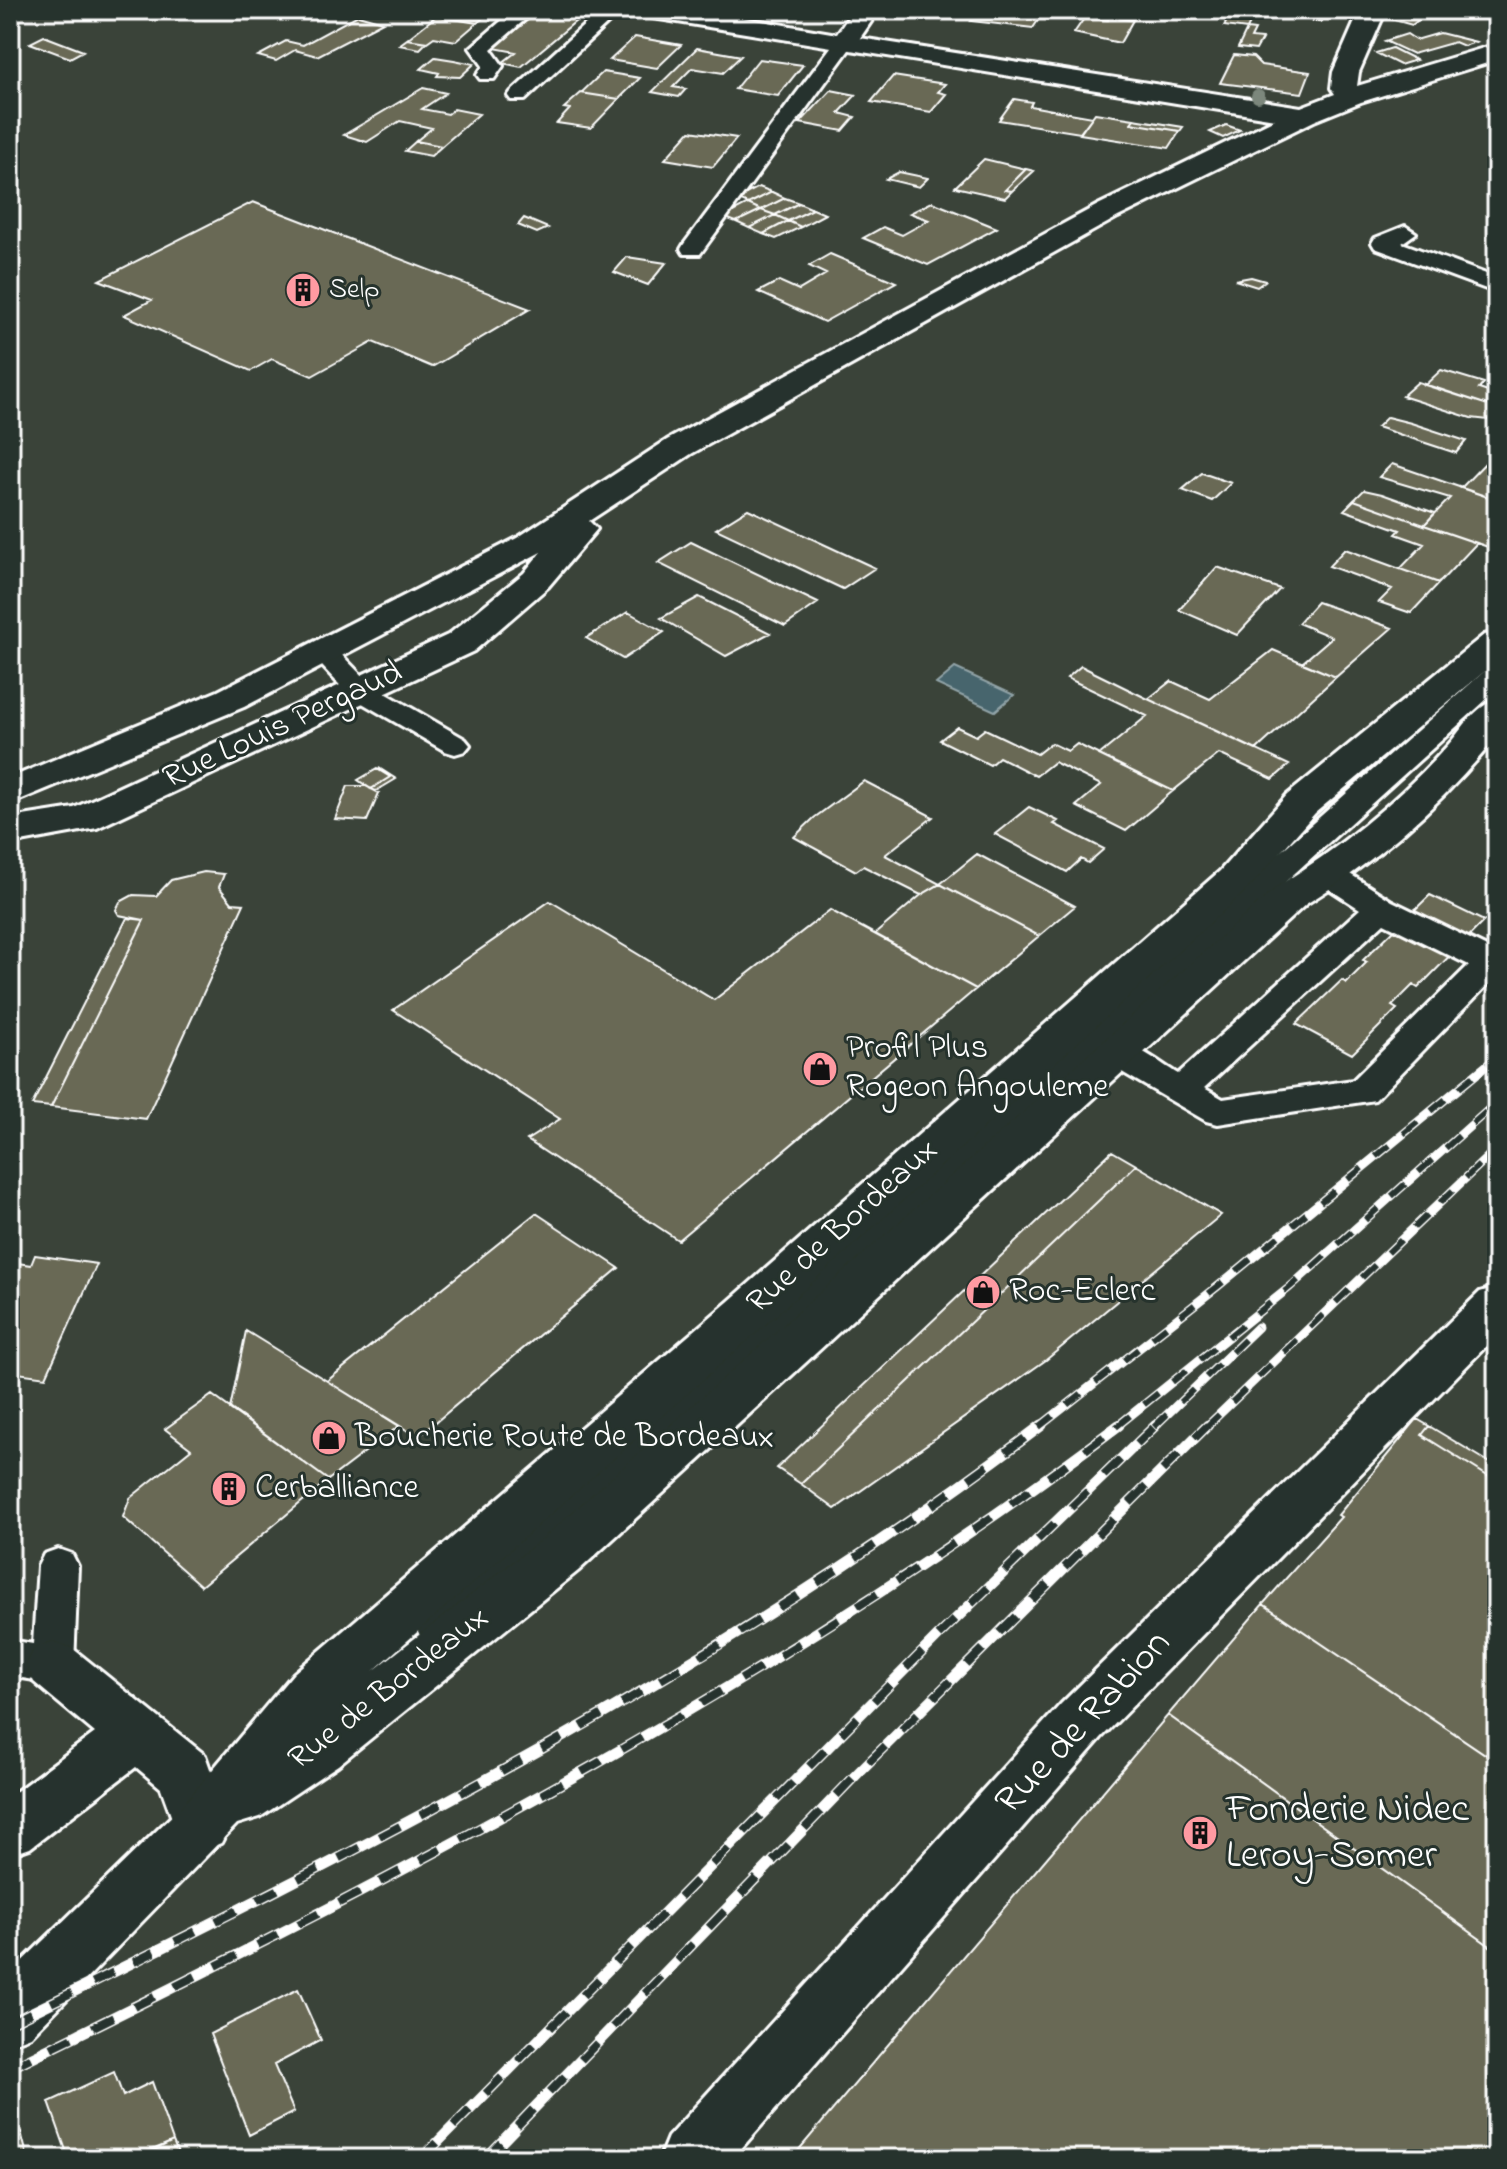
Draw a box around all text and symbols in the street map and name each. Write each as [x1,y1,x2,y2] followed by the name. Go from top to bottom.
[329,270,379,311] place label: Selp
[284,271,322,309] building icon: Selp
[155,649,411,803] street label: Rue Louis Pergaud
[846,1024,1109,1113] place label: Profil Plus Rogeon Angouleme
[801,1050,839,1088] shop icon: Profil Plus Rogeon Angouleme
[736,1127,950,1327] street label: Rue de Bordeaux
[1009,1267,1157,1317] place label: Roc-Eclerc
[964,1273,1002,1311] shop icon: Roc-Eclerc
[354,1413,774,1463] place label: Boucherie Route de Bordeaux
[310,1419,348,1457] shop icon: Boucherie Route de Bordeaux
[255,1464,420,1514] place label: Cerballiance
[210,1470,248,1508] building icon: Cerballiance
[278,1594,500,1784] street label: Rue de Bordeaux
[982,1617,1186,1829] street label: Rue de Rabion
[1225,1781,1469,1886] place label: Fonderie Nidec Leroy-Somer
[1181,1814,1219,1852] building icon: Fonderie Nidec Leroy-Somer

